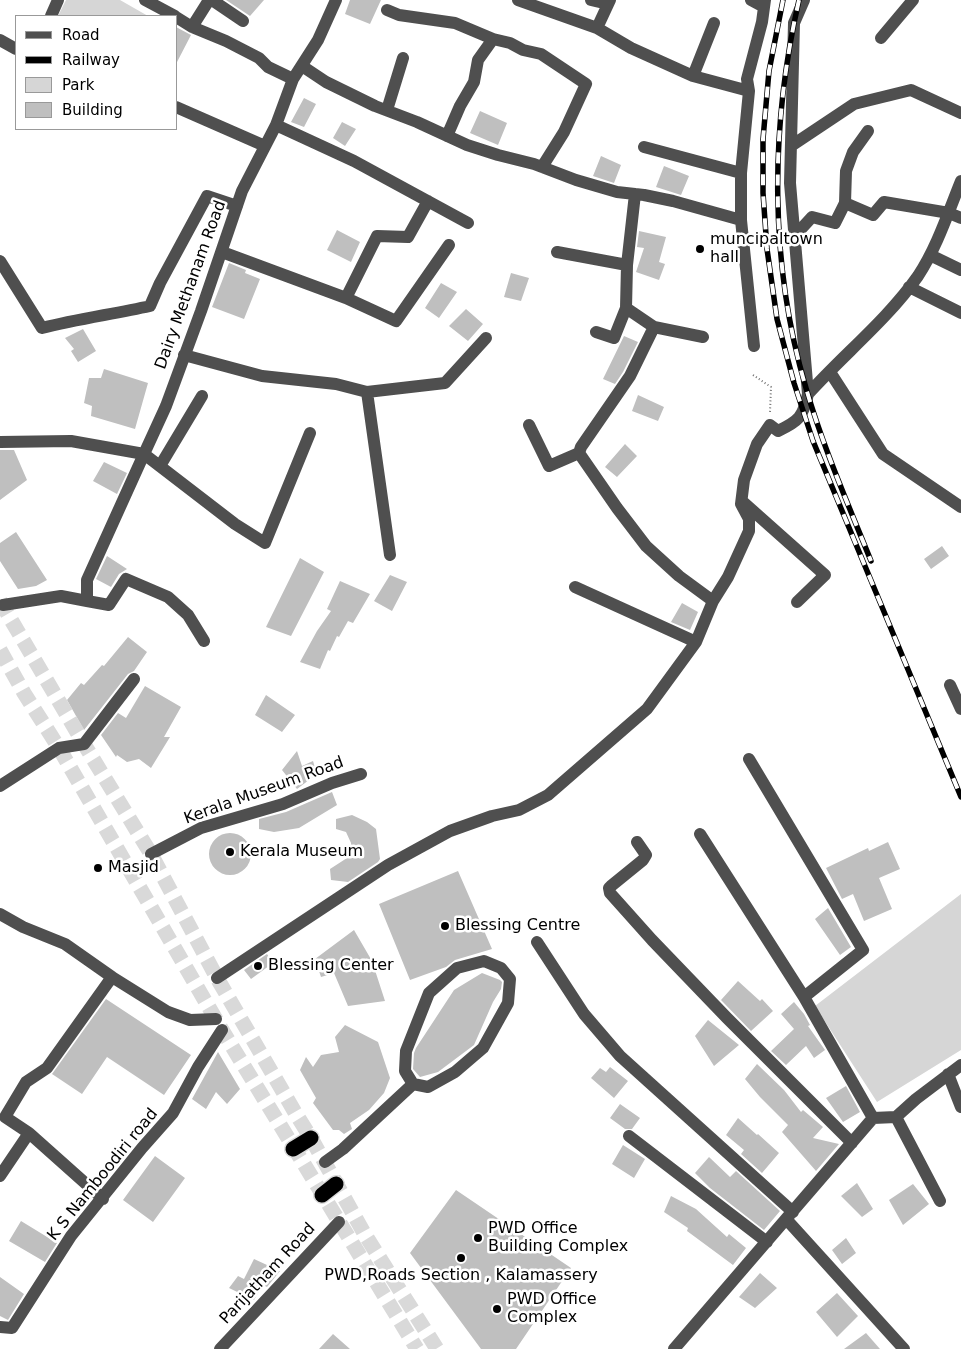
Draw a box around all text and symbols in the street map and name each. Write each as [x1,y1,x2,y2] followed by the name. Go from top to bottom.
[15,15,178,130] legend
[62,26,100,44] text: Road
[62,51,120,69] text: Railway
[62,76,94,94] text: Park
[62,101,123,119] text: Building
[151,198,231,372] street label: Dairy Methanam Road
[710,230,823,268] place label: muncipaltown hall
[694,243,706,255] marker: muncipaltown hall
[182,753,346,829] street label: Kerala Museum Road
[240,842,363,862] place label: Kerala Museum
[224,846,236,858] marker: Kerala Museum
[108,858,159,878] place label: Masjid
[92,862,104,874] marker: Masjid
[455,916,580,936] place label: Blessing Centre
[439,920,451,932] marker: Blessing Centre
[268,956,394,976] place label: Blessing Center
[252,960,264,972] marker: Blessing Center
[44,1105,162,1245] street label: K S Namboodiri road
[488,1219,628,1257] place label: PWD Office Building Complex
[216,1220,320,1328] street label: Parijatham Road
[472,1232,484,1244] marker: PWD Office Building Complex
[455,1252,467,1264] marker: PWD,Roads Section , Kalamassery
[324,1266,598,1286] place label: PWD,Roads Section , Kalamassery
[507,1290,597,1328] place label: PWD Office Complex
[491,1303,503,1315] marker: PWD Office Complex

